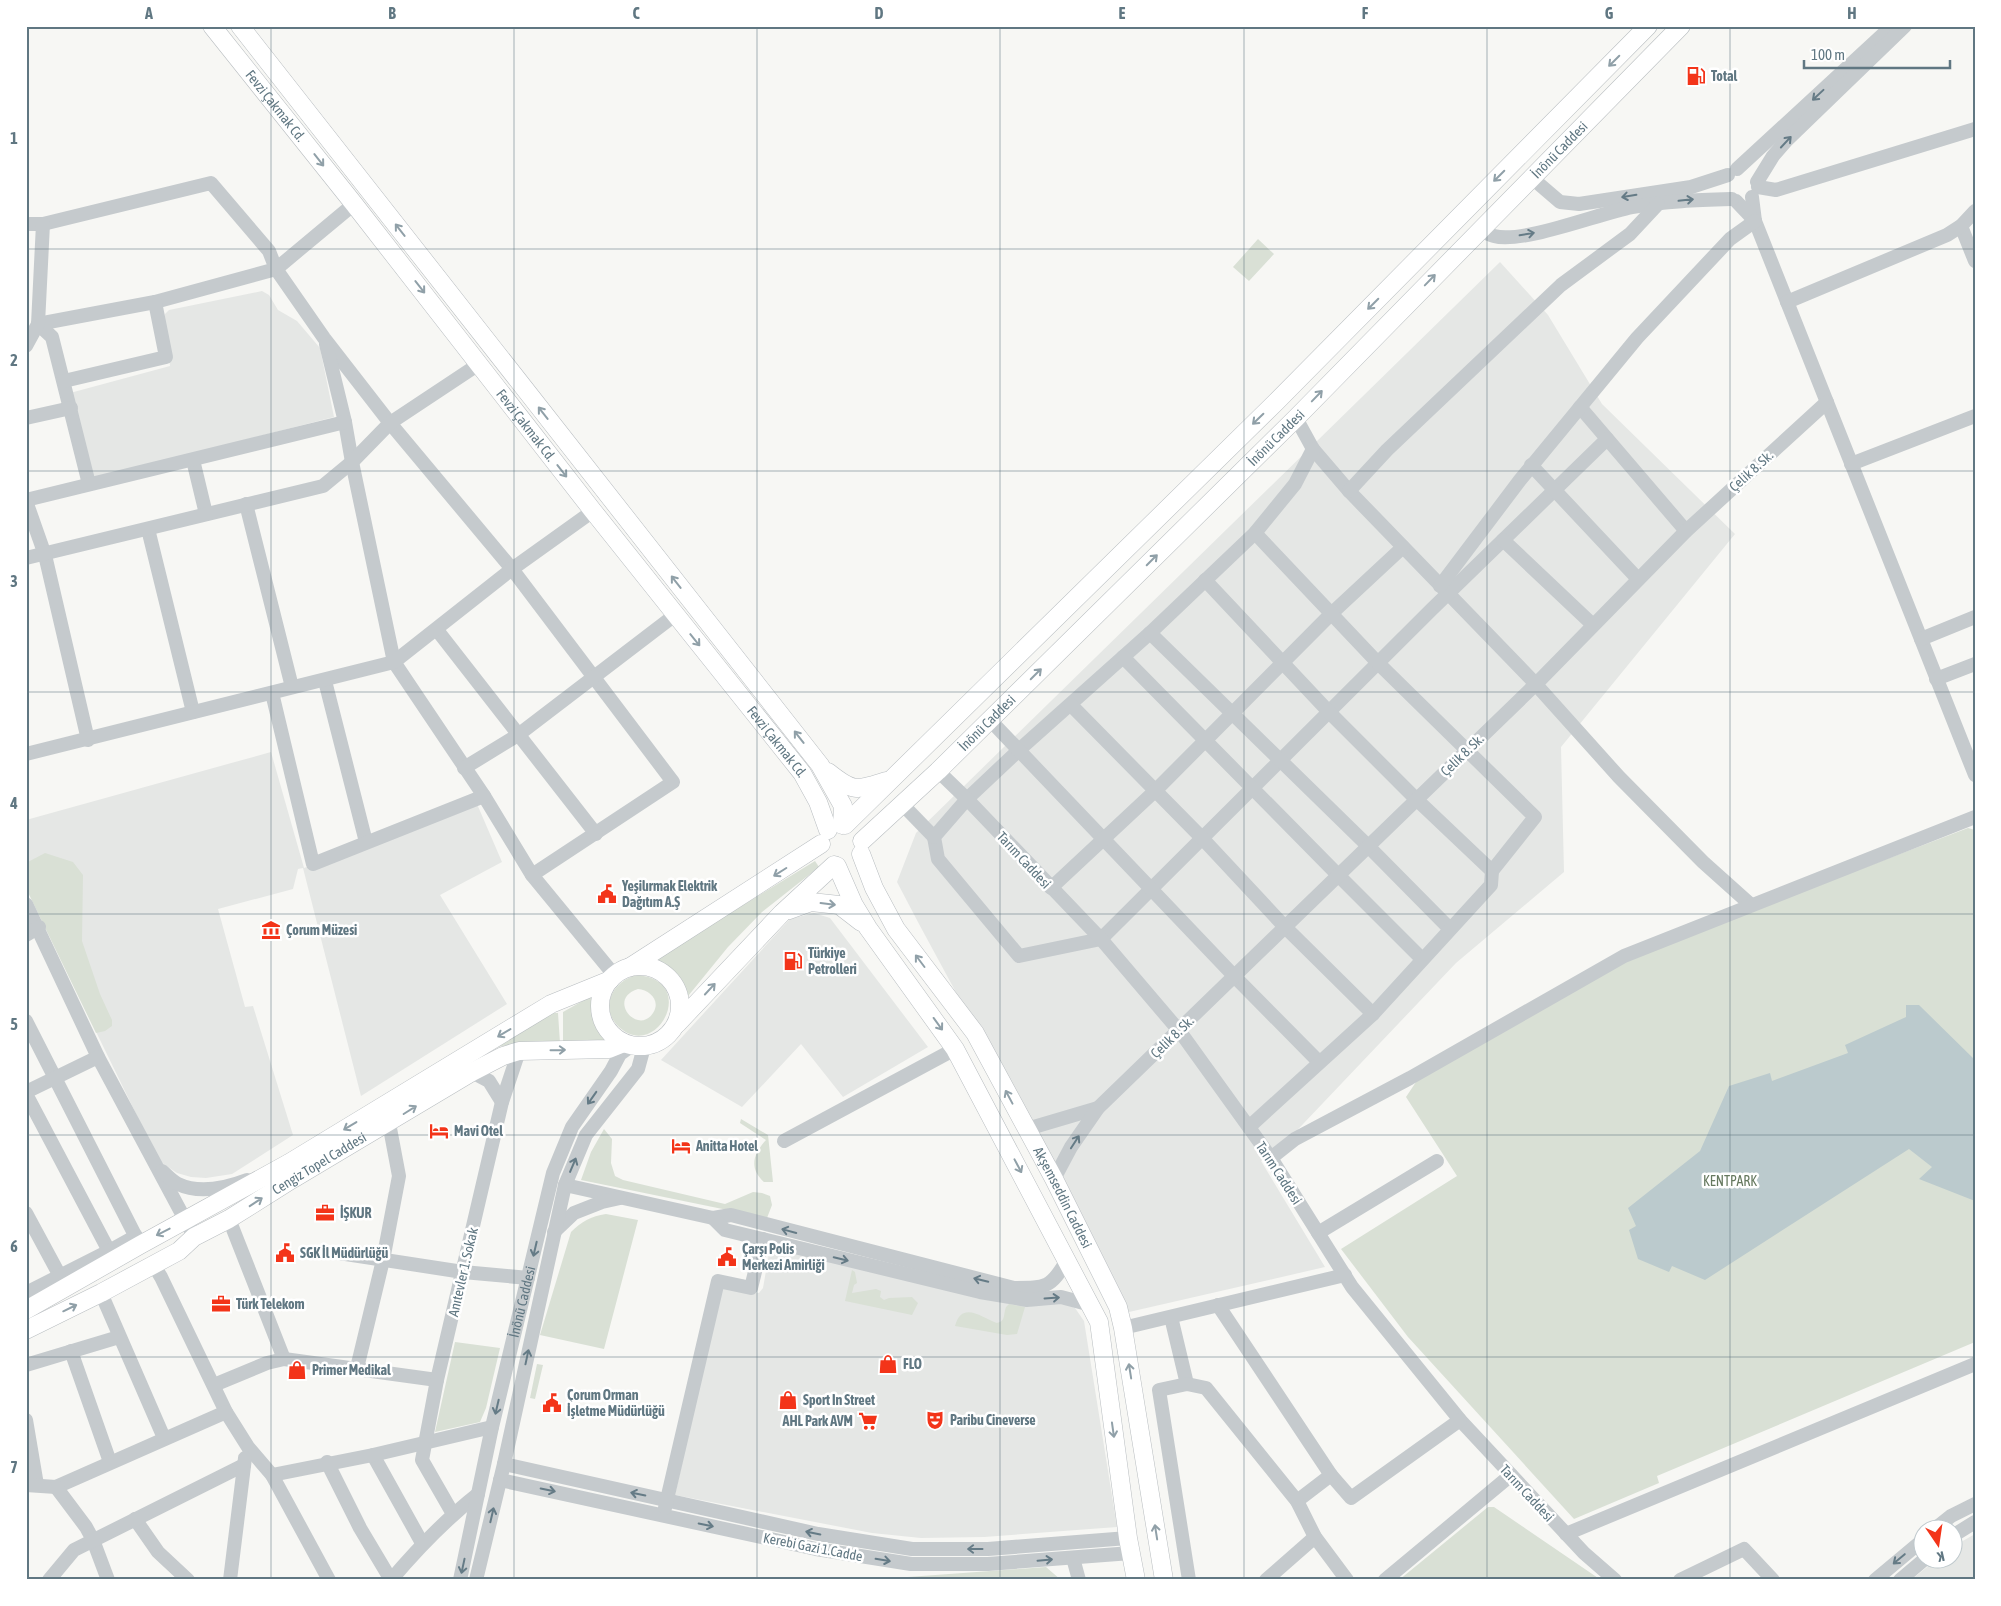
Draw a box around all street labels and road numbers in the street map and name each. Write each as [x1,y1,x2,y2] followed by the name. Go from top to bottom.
[242,67,309,145] street label: Fevzi Çakmak Cd.
[1528,118,1591,181] street label: İnönü Caddesi
[493,386,559,464] street label: Fevzi Çakmak Cd.
[1244,406,1308,469] street label: İnönü Caddesi
[1726,447,1776,495] street label: Çelik 8. Sk.
[955,691,1019,754] street label: İnönü Caddesi
[744,703,811,780] street label: Fevzi Çakmak Cd.
[1437,731,1487,779] street label: Çelik 8. Sk.
[994,828,1054,892] street label: Tarım Caddesi
[1147,1013,1197,1061] street label: Çelik 8. Sk.
[269,1129,369,1198] street label: Cengiz Topel Caddesi
[1253,1139,1305,1207] street label: Tarım Caddesi
[1030,1144,1095,1251] street label: Akşemseddin Caddesi
[445,1226,481,1318] street label: Anıtevler 1. Sokak
[506,1264,538,1339] street label: İnönü Caddesi
[1497,1461,1557,1525] street label: Tarım Caddesi
[762,1530,864,1564] street label: Kerebi Gazi 1.Cadde

